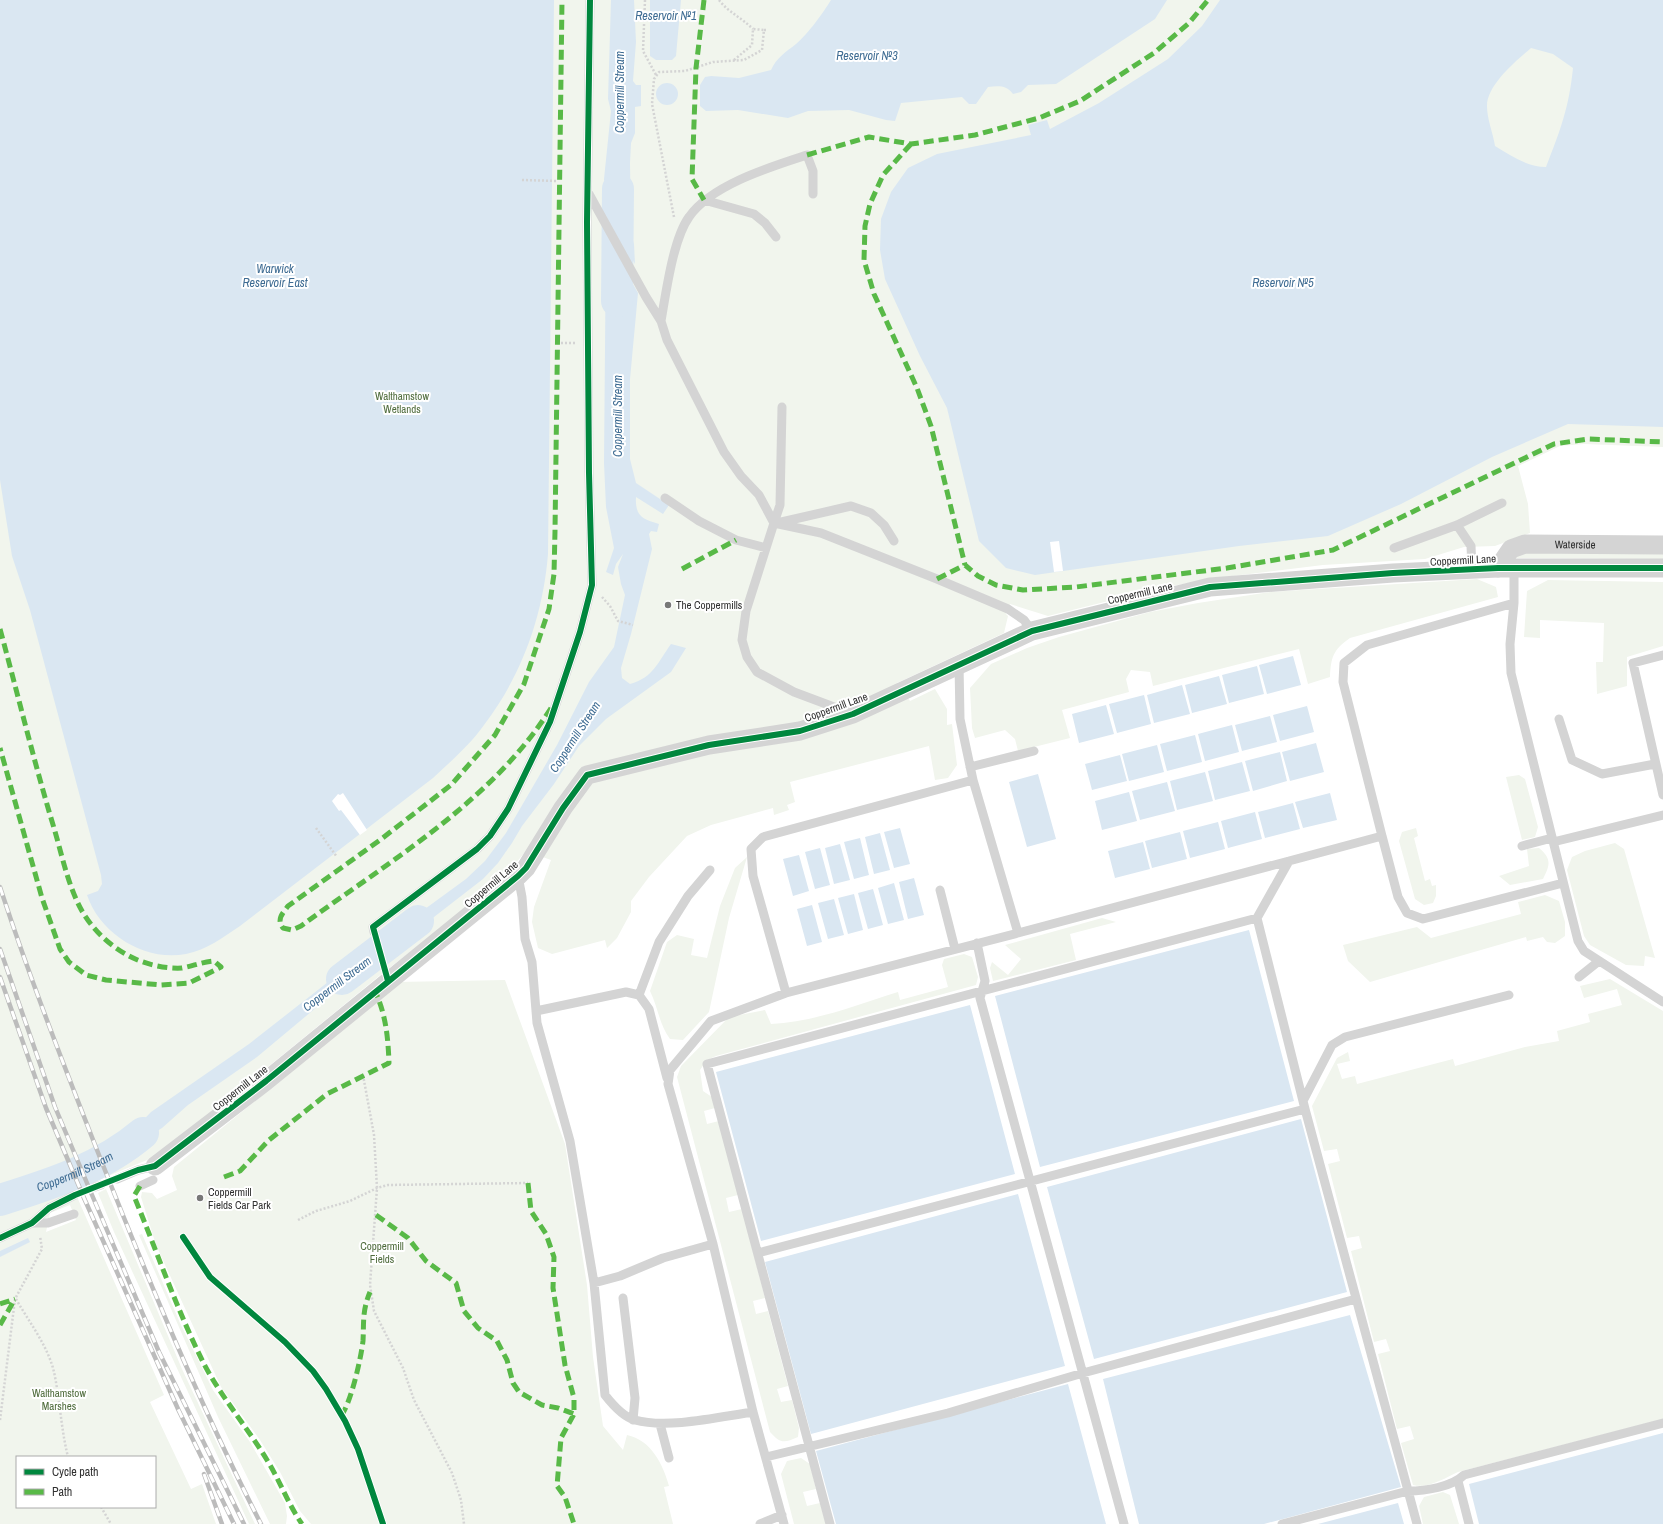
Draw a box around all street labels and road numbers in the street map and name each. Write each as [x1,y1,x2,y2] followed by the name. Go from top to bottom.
[1555,537,1596,552] street label: Waterside
[1430,551,1496,569] street label: Coppermill Lane
[1106,579,1174,607] street label: Coppermill Lane
[803,689,869,725] street label: Coppermill Lane
[461,857,521,911] street label: Coppermill Lane
[210,1062,270,1114] street label: Coppermill Lane

